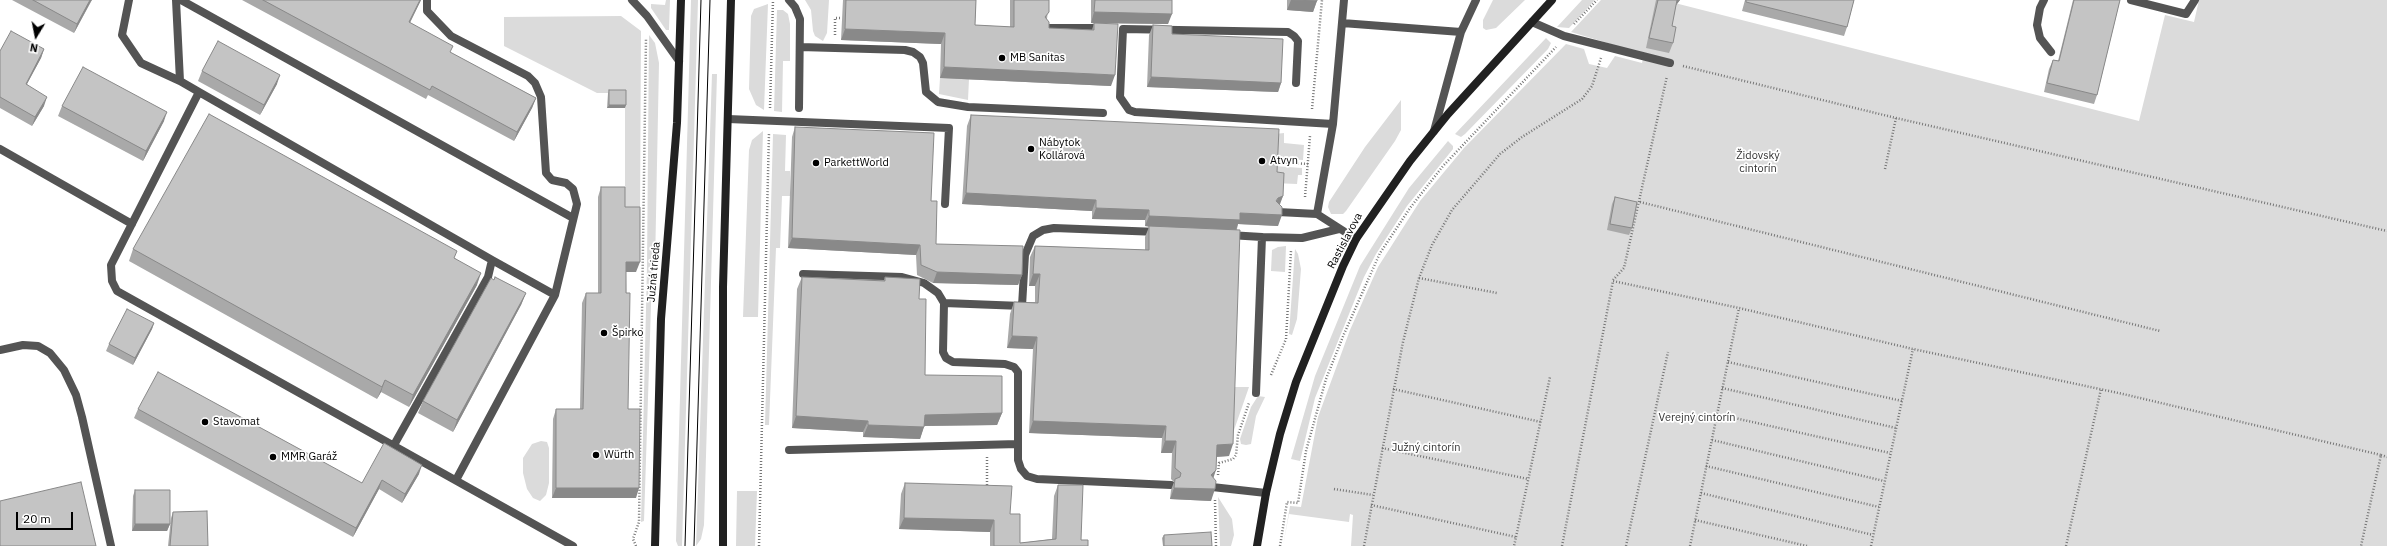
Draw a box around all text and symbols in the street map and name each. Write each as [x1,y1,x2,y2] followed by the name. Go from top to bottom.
[16,16,56,56] north arrow
[29,40,39,55] text: N
[1010,51,1065,65] place label: MB Sanitas
[997,53,1007,63] marker: MB Sanitas
[1039,136,1085,162] place label: Nábytok Kollárová
[1026,144,1036,154] marker: Nábytok Kollárová
[1736,149,1780,175] park label: Židovský cintorín
[1270,154,1298,168] place label: Atvyn
[824,156,889,170] place label: ParkettWorld
[1257,156,1267,166] marker: Atvyn
[811,158,821,168] marker: ParkettWorld
[1325,211,1365,271] street label: Rastislavova
[645,241,663,303] street label: Južná trieda
[612,326,643,340] place label: Špirko
[599,328,609,338] marker: Špirko
[1659,411,1735,425] park label: Verejný cintorín
[213,415,260,429] place label: Stavomat
[200,417,210,427] marker: Stavomat
[1392,441,1460,455] park label: Južný cintorín
[604,448,634,462] place label: Würth
[281,450,337,464] place label: MMR Garáž
[591,450,601,460] marker: Würth
[268,452,278,462] marker: MMR Garáž
[18,504,75,530] scale bar
[23,511,51,526] text: 20 m

